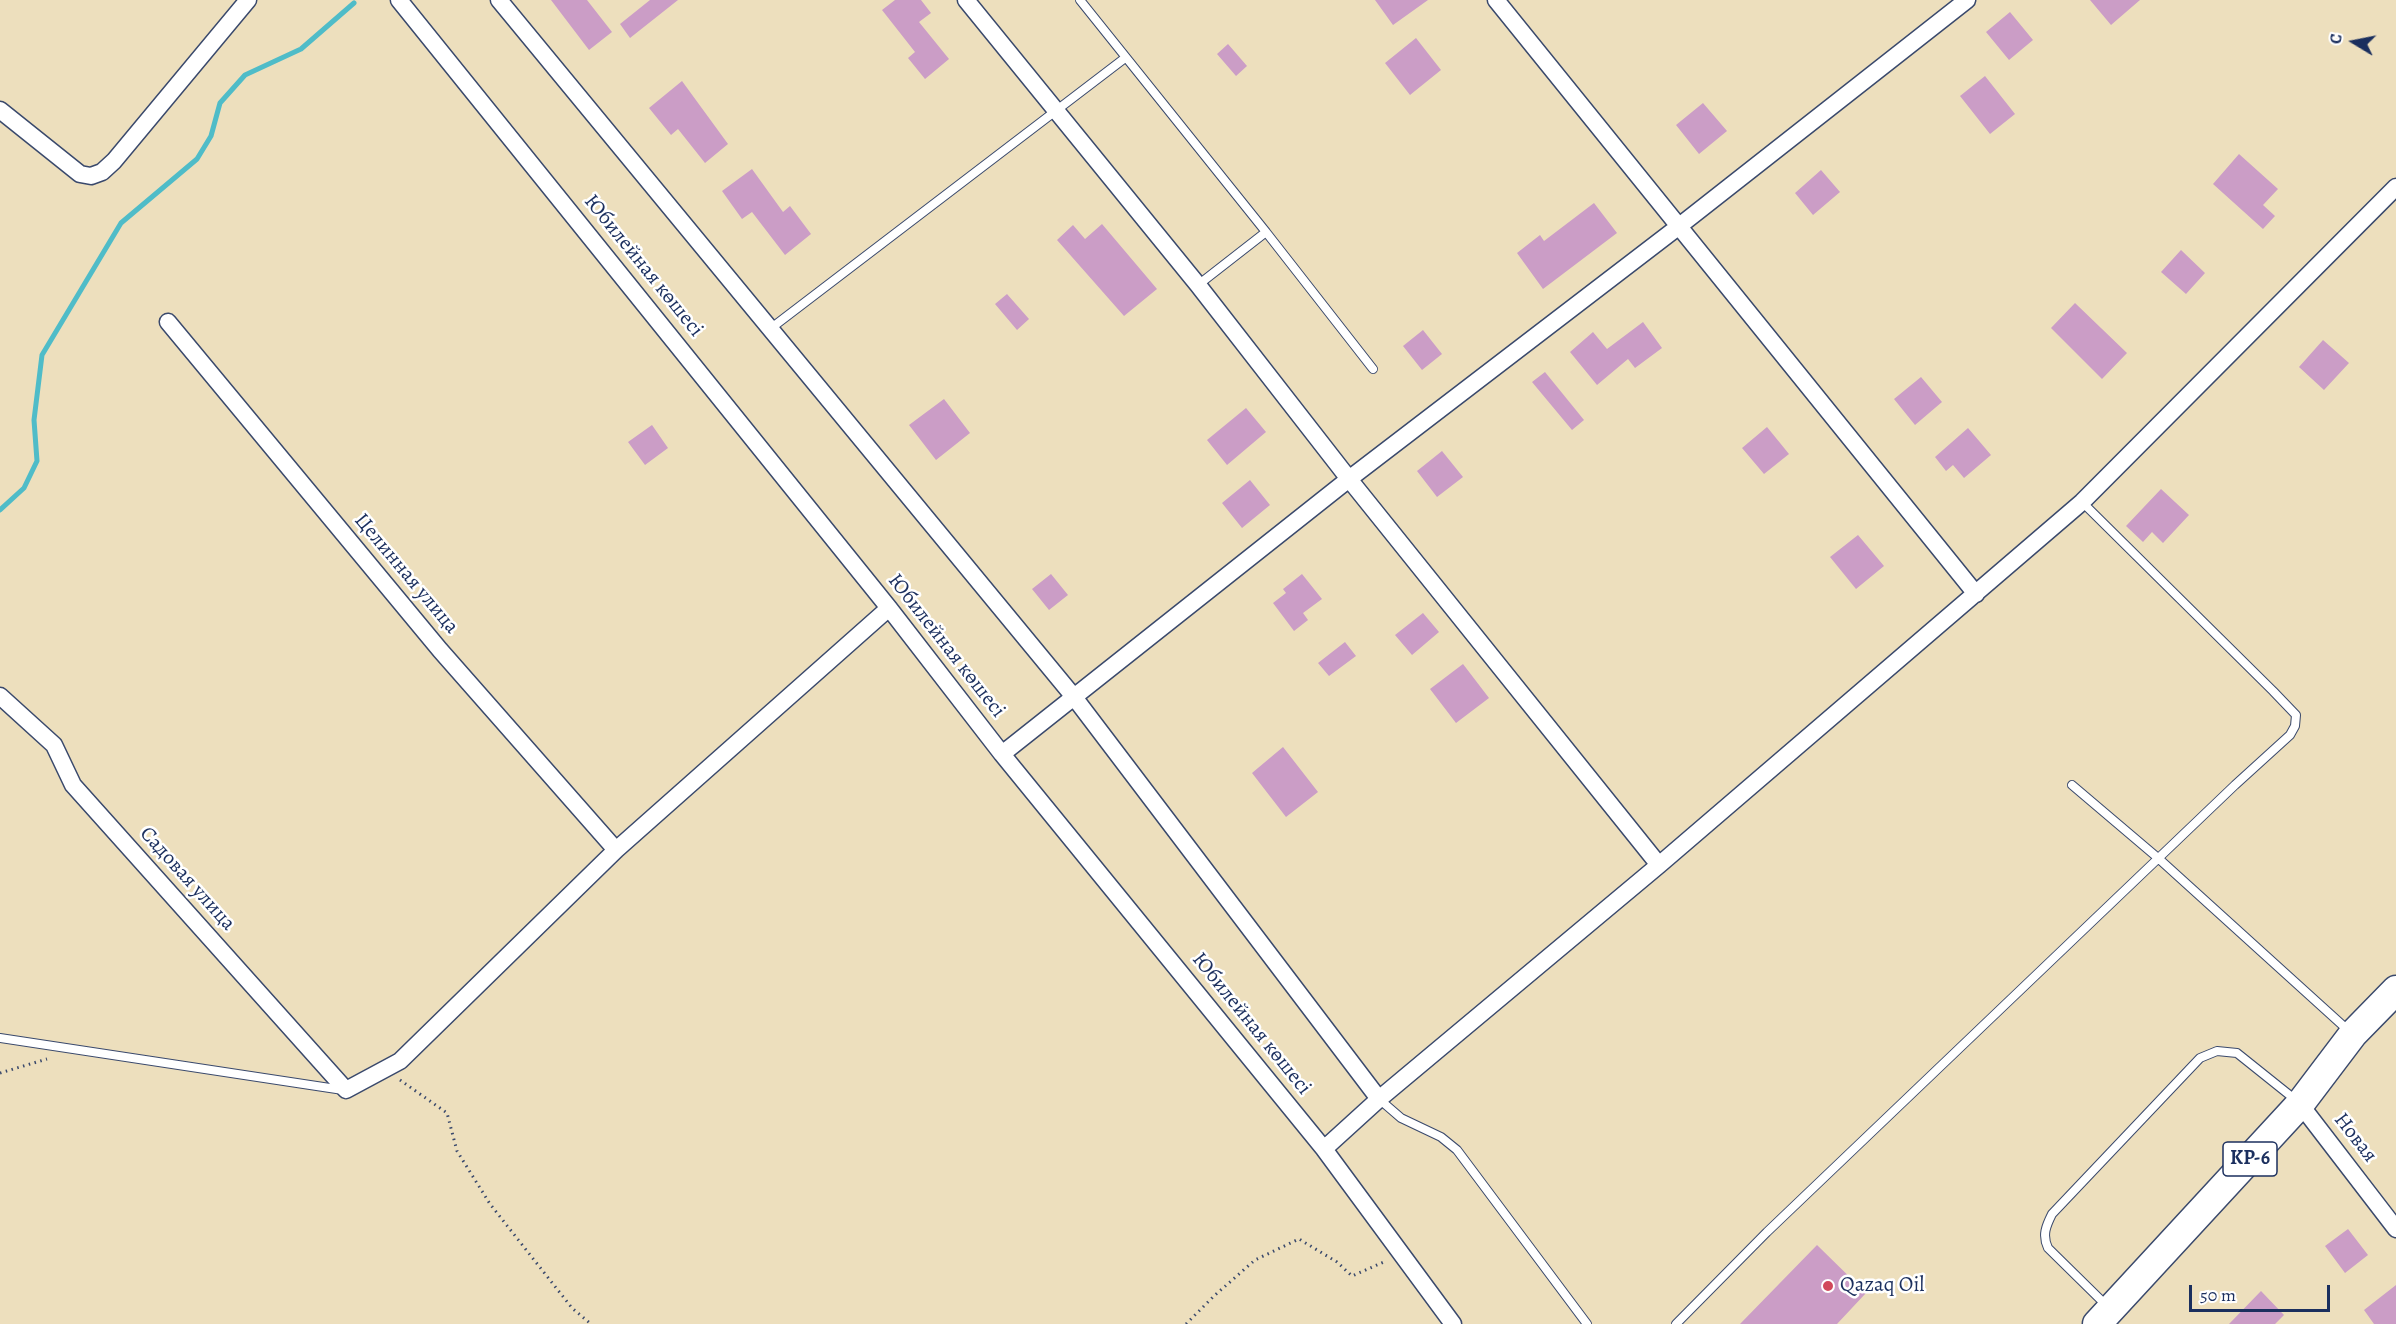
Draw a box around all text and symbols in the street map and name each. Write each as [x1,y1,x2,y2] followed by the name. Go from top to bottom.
[2324,12,2384,72] north arrow
[2325,32,2348,46] text: С
[578,190,708,342] street label: Юбилейная көшесі
[348,509,464,639] street label: Целинная улица
[882,569,1010,723] street label: Юбилейная көшесі
[134,822,240,936] street label: Садовая улица
[1186,948,1316,1100] street label: Юбилейная көшесі
[2328,1108,2382,1168] street label: Новая
[2223,1142,2277,1176] road number: KP-6
[1840,1273,1924,1299] place label: Qazaq Oil
[2192,1273,2333,1311] scale bar
[1821,1279,1835,1293] marker: Qazaq Oil
[2200,1283,2236,1307] text: 50 m

